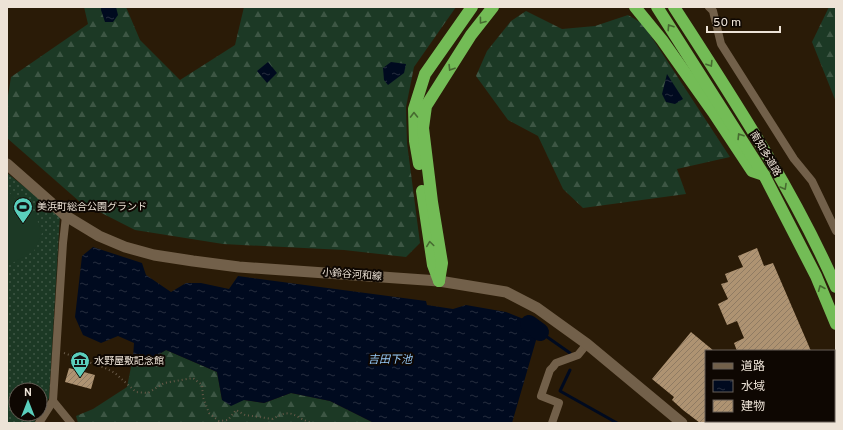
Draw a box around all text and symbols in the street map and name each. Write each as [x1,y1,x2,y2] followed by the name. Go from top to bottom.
[707,8,780,34] scale bar
[713,15,741,31] text: 50 m
[479,17,487,24] one-way arrow
[667,24,674,31] one-way arrow
[705,59,712,66] one-way arrow
[448,64,456,71] one-way arrow
[410,112,418,118] one-way arrow
[747,129,783,179] street label: 南知多道路
[737,133,745,140] one-way arrow
[780,183,787,190] one-way arrow
[12,196,34,224] sports icon: 美浜町総合公園グランド
[37,201,147,214] place label: 美浜町総合公園グランド
[426,241,435,247] one-way arrow
[322,266,382,284] street label: 小鈴谷河和線
[818,284,826,292] one-way arrow
[69,350,91,378] museum icon: 水野屋敷記念館
[705,350,835,422] legend
[368,353,413,367] water label: 吉田下池
[94,355,164,368] place label: 水野屋敷記念館
[741,359,765,375] text: 道路
[741,379,765,395] text: 水域
[8,382,48,422] north arrow
[24,386,32,400] text: N
[741,399,765,415] text: 建物

